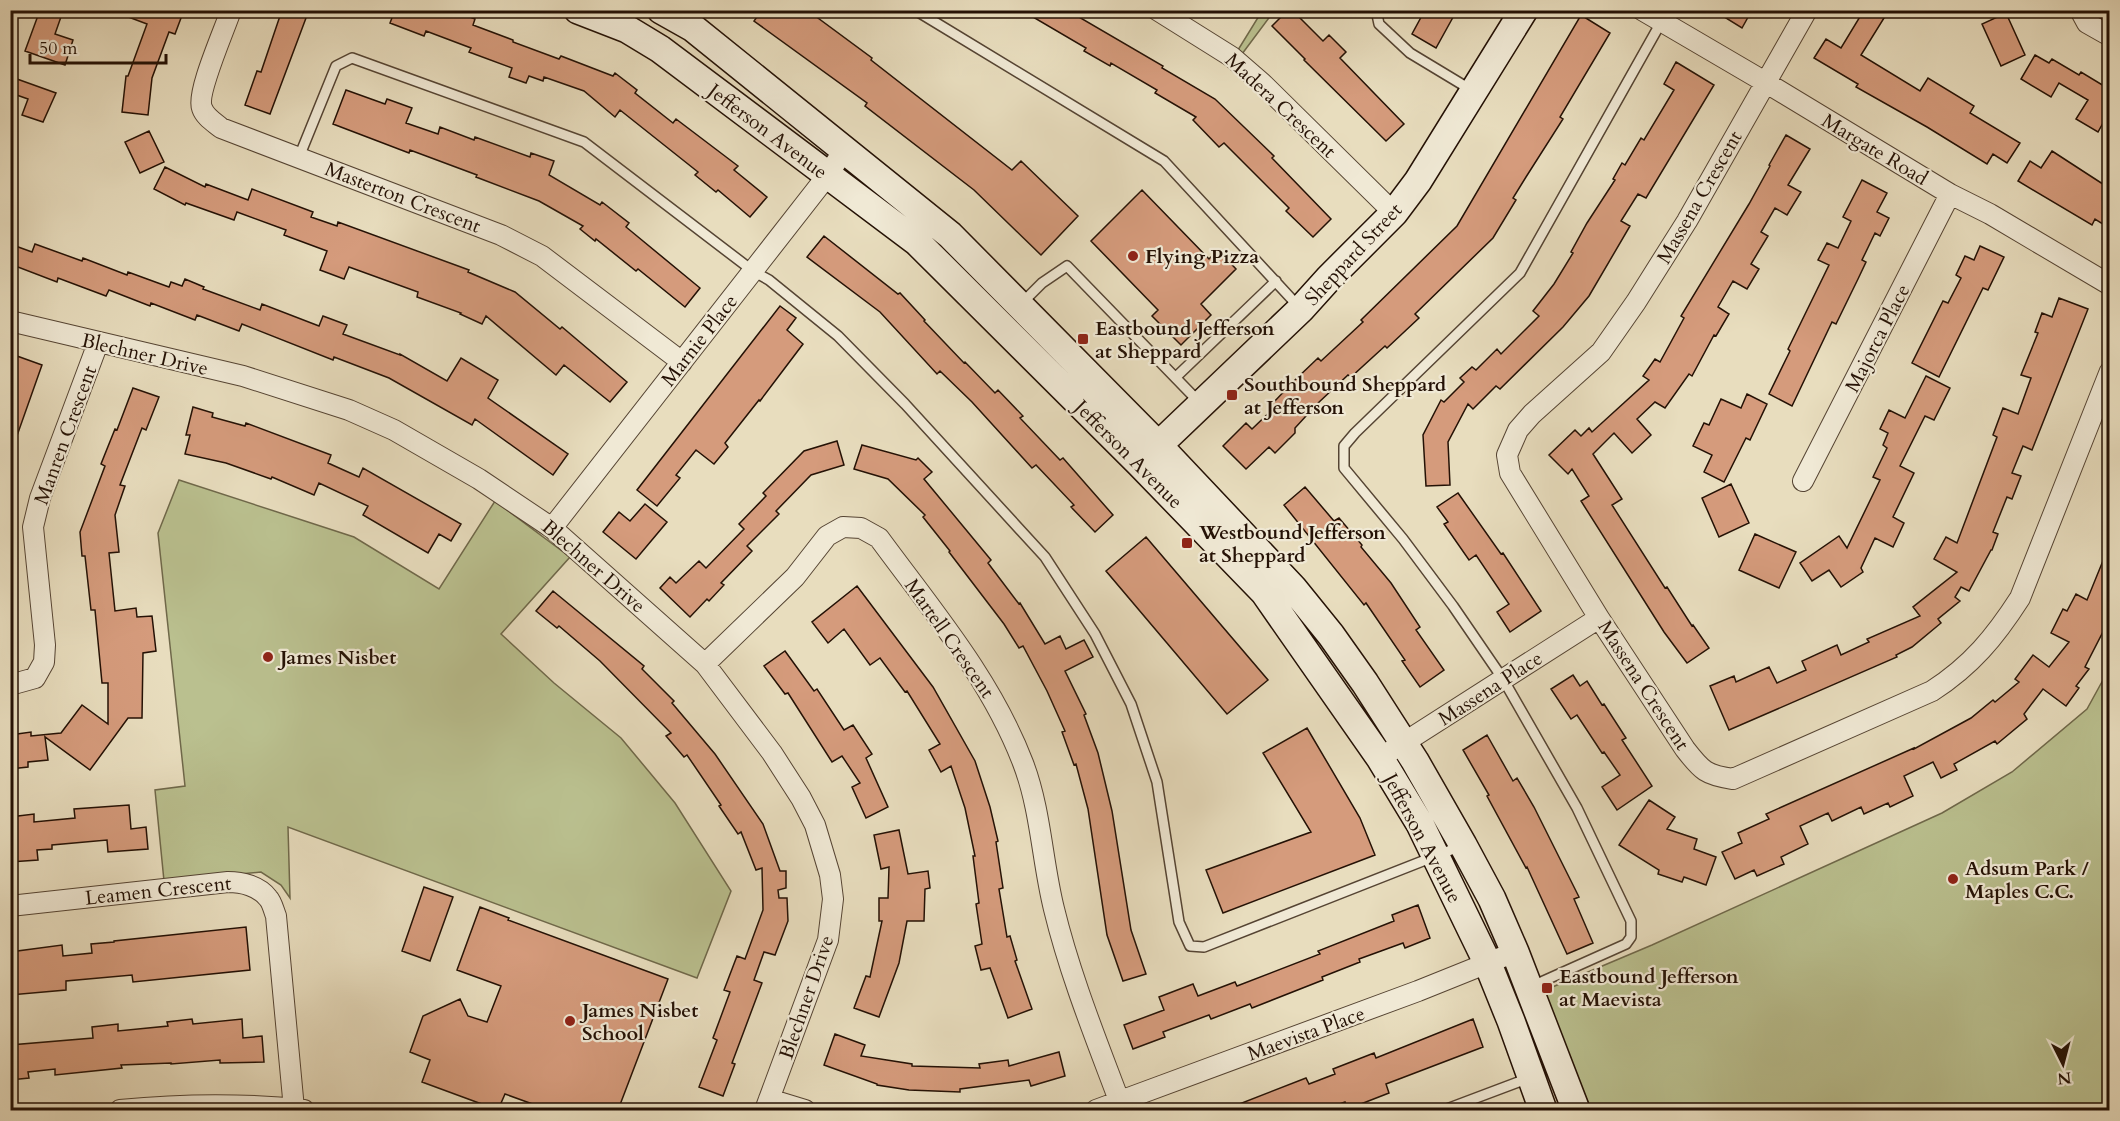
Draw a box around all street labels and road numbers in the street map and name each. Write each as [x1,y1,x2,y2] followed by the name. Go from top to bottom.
[1219,47,1343,164] street label: Madera Crescent
[700,76,833,185] street label: Jefferson Avenue
[1817,107,1933,192] street label: Margate Road
[1650,125,1749,269] street label: Massena Crescent
[321,155,485,240] street label: Masterton Crescent
[1299,197,1409,312] street label: Sheppard Street
[1839,279,1916,397] street label: Majorca Place
[655,289,744,392] street label: Marnie Place
[79,327,211,382] street label: Blechner Drive
[28,361,103,508] street label: Manren Crescent
[1066,392,1189,515] street label: Jefferson Avenue
[536,514,651,619] street label: Blechner Drive
[898,573,1001,704] street label: Martell Crescent
[1592,615,1696,756] street label: Massena Crescent
[1433,645,1548,732] street label: Massena Place
[1376,766,1468,908] street label: Jefferson Avenue
[84,869,233,912] street label: Leamen Crescent
[773,932,840,1063] street label: Blechner Drive
[1244,1000,1369,1067] street label: Maevista Place

